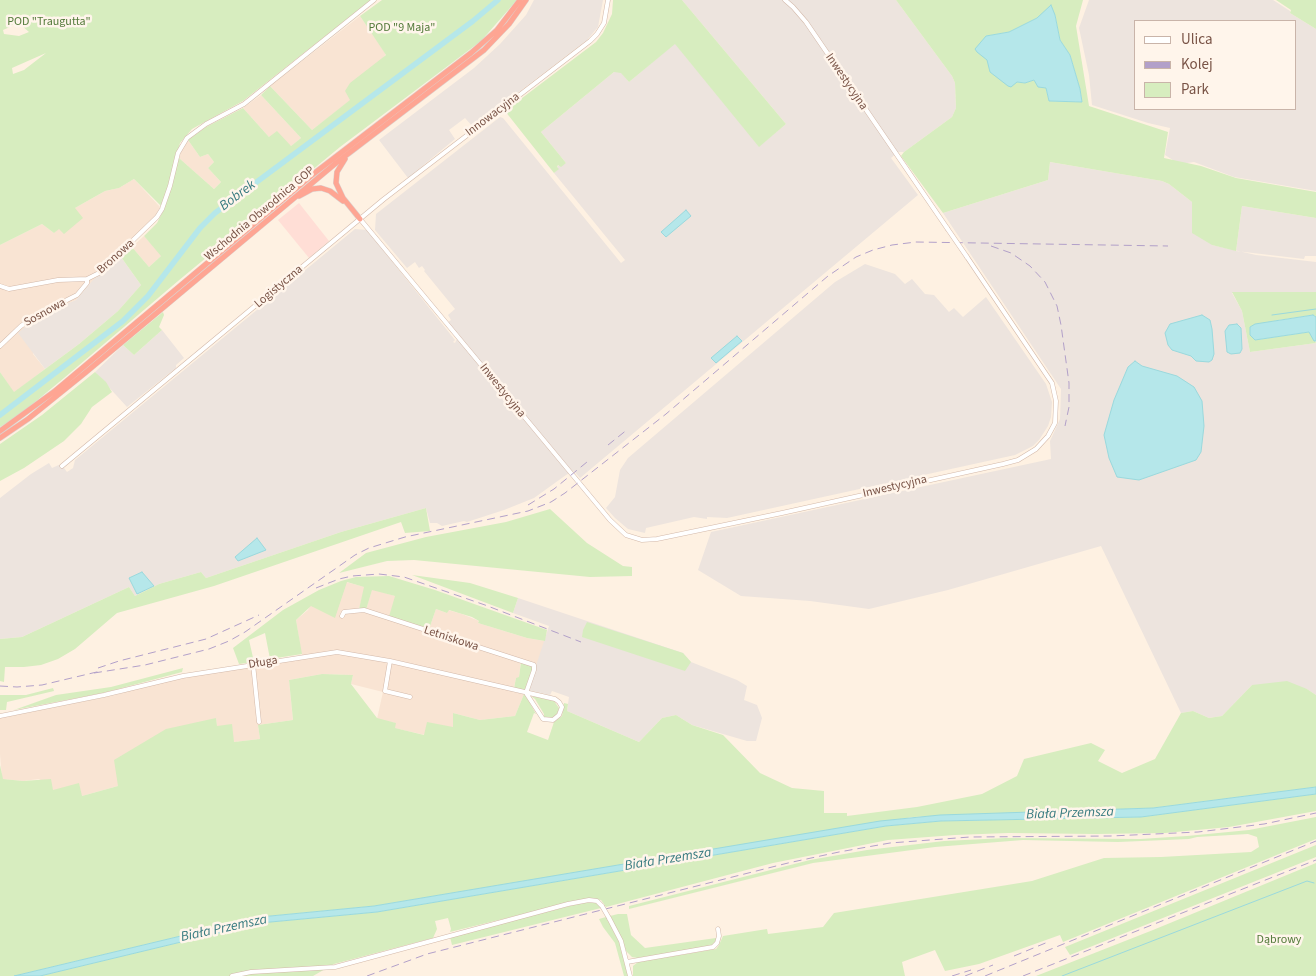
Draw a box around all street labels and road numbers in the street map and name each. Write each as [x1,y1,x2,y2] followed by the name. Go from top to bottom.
[822,51,870,113] street label: Inwestycyjna
[463,90,523,140] street label: Innowacyjna
[202,164,318,264] street label: Wschodnia Obwodnica GOP
[94,237,138,277] street label: Bronowa
[252,263,306,311] street label: Logistyczna
[22,296,68,330] street label: Sosnowa
[476,361,528,421] street label: Inwestycyjna
[862,473,928,501] street label: Inwestycyjna
[422,623,480,655] street label: Letniskowa
[247,654,279,672] street label: Długa

